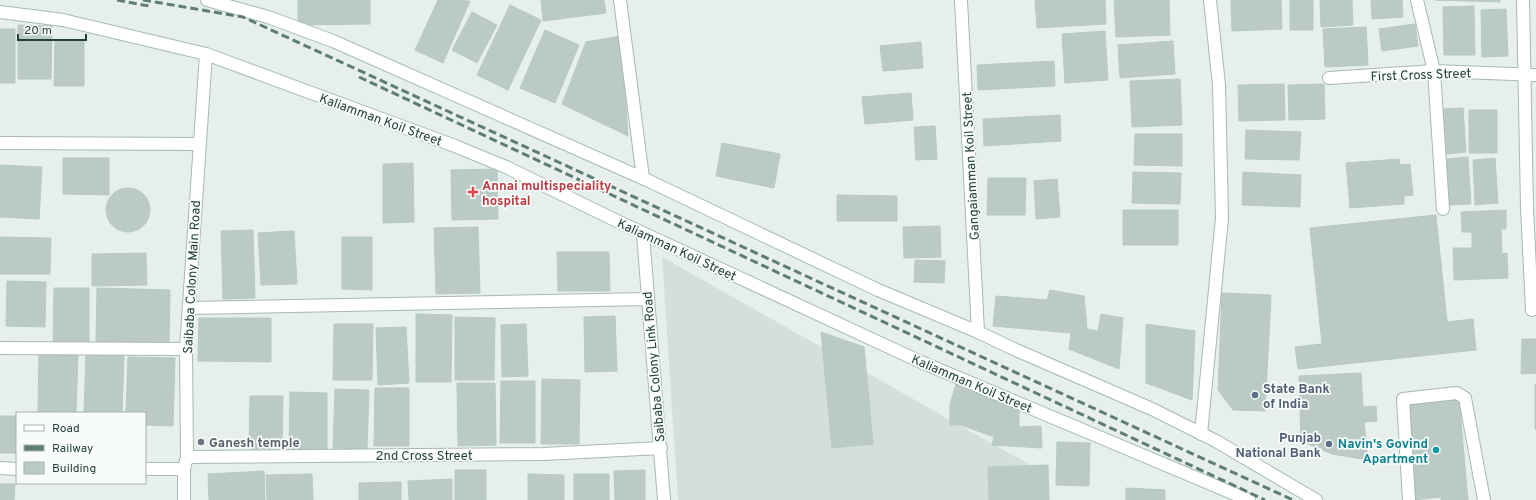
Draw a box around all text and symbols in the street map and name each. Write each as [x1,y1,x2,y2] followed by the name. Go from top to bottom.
[18,16,86,42] scale bar
[24,23,52,39] text: 20 m
[1370,66,1472,86] street label: First Cross Street
[317,91,444,151] street label: Kaliamman Koil Street
[960,91,984,241] street label: Gangaiamman Koil Street
[482,179,612,210] place label: Annai multispeciality hospital
[467,186,479,198] marker: Annai multispeciality hospital
[181,200,205,354] street label: Saibaba Colony Main Road
[614,216,738,285] street label: Kaliamman Koil Street
[640,291,670,443] street label: Saibaba Colony Link Road
[908,352,1034,418] street label: Kaliamman Koil Street
[1263,382,1330,413] place label: State Bank of India
[1250,390,1260,400] marker: State Bank of India
[16,412,146,484] legend
[52,421,80,437] text: Road
[1236,431,1321,462] place label: Punjab National Bank
[209,436,300,452] place label: Ganesh temple
[196,437,206,447] marker: Ganesh temple
[1338,437,1428,468] place label: Navin's Govind Apartment
[1324,439,1334,449] marker: Punjab National Bank
[52,441,93,457] text: Railway
[1431,445,1441,455] marker: Navin's Govind Apartment
[375,449,473,465] street label: 2nd Cross Street
[52,461,96,477] text: Building

